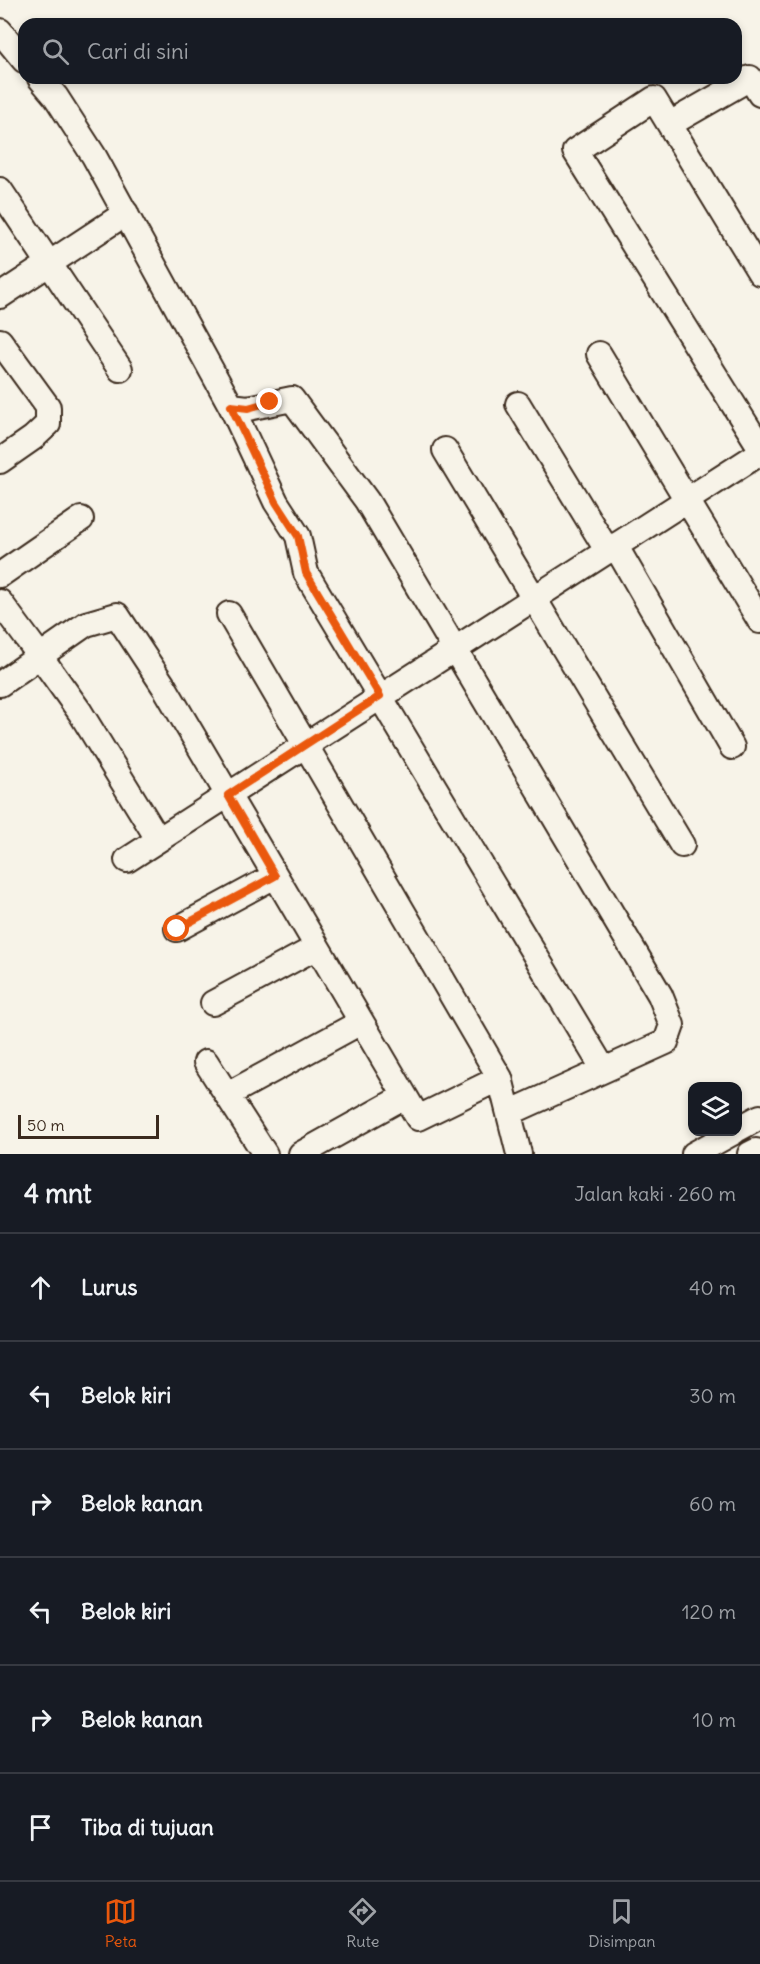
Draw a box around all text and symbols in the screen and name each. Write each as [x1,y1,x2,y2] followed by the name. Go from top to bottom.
[18,18,742,84] search box
[39,35,72,68] icon: search
[87,37,189,65] text: Cari di sini
[256,388,282,414] route end
[163,915,189,941] route start
[688,1082,742,1136] map controls
[688,1082,742,1136] button: layers
[18,1112,159,1140] scale bar
[27,1115,65,1135] text: 50 m
[24,1177,92,1210] text: 4 mnt
[574,1181,736,1206] text: Jalan kaki · 260 m
[24,1271,57,1304] icon: ahead
[81,1273,137,1301] text: Lurus
[689,1275,736,1300] text: 40 m
[24,1379,57,1412] icon: left
[81,1381,171,1409] text: Belok kiri
[689,1383,736,1408] text: 30 m
[24,1487,57,1520] icon: right
[81,1489,203,1517] text: Belok kanan
[689,1491,736,1516] text: 60 m
[24,1595,57,1628] icon: left
[81,1597,171,1625] text: Belok kiri
[682,1599,736,1624] text: 120 m
[24,1703,57,1736] icon: right
[81,1705,203,1733] text: Belok kanan
[693,1707,736,1732] text: 10 m
[24,1811,57,1844] icon: arrive
[81,1813,214,1841] text: Tiba di tujuan
[104,1895,137,1951] tab: Peta
[346,1895,379,1951] tab: Rute
[588,1895,656,1951] tab: Disimpan

